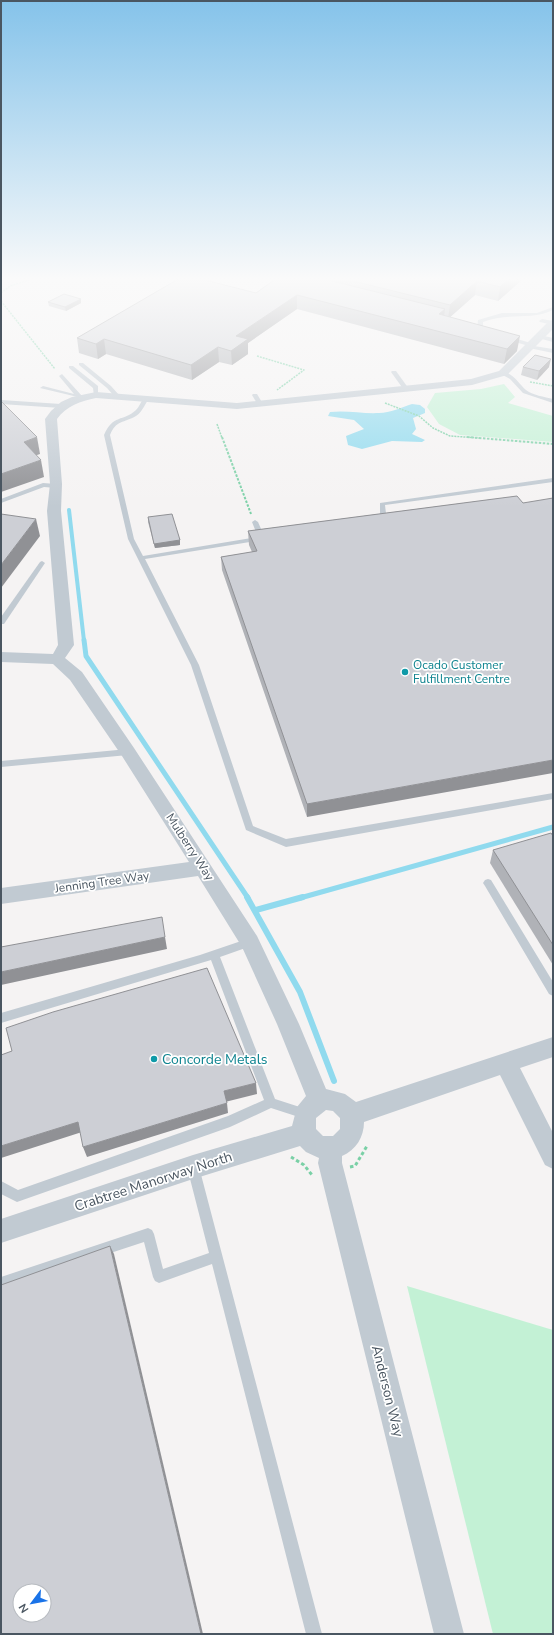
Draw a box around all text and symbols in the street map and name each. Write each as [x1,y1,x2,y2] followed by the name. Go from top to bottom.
[413,657,510,687] place label: Ocado Customer Fulfillment Centre
[400,667,410,677] marker: Ocado Customer Fulfillment Centre
[162,810,218,884] street label: Mulberry Way
[53,867,151,897] street label: Jenning Tree Way
[162,1050,268,1069] place label: Concorde Metals
[149,1054,159,1064] marker: Concorde Metals
[72,1147,235,1216] street label: Crabtree Manorway North
[367,1343,408,1440] street label: Anderson Way
[12,1583,52,1623] north arrow
[15,1601,32,1616] text: N

